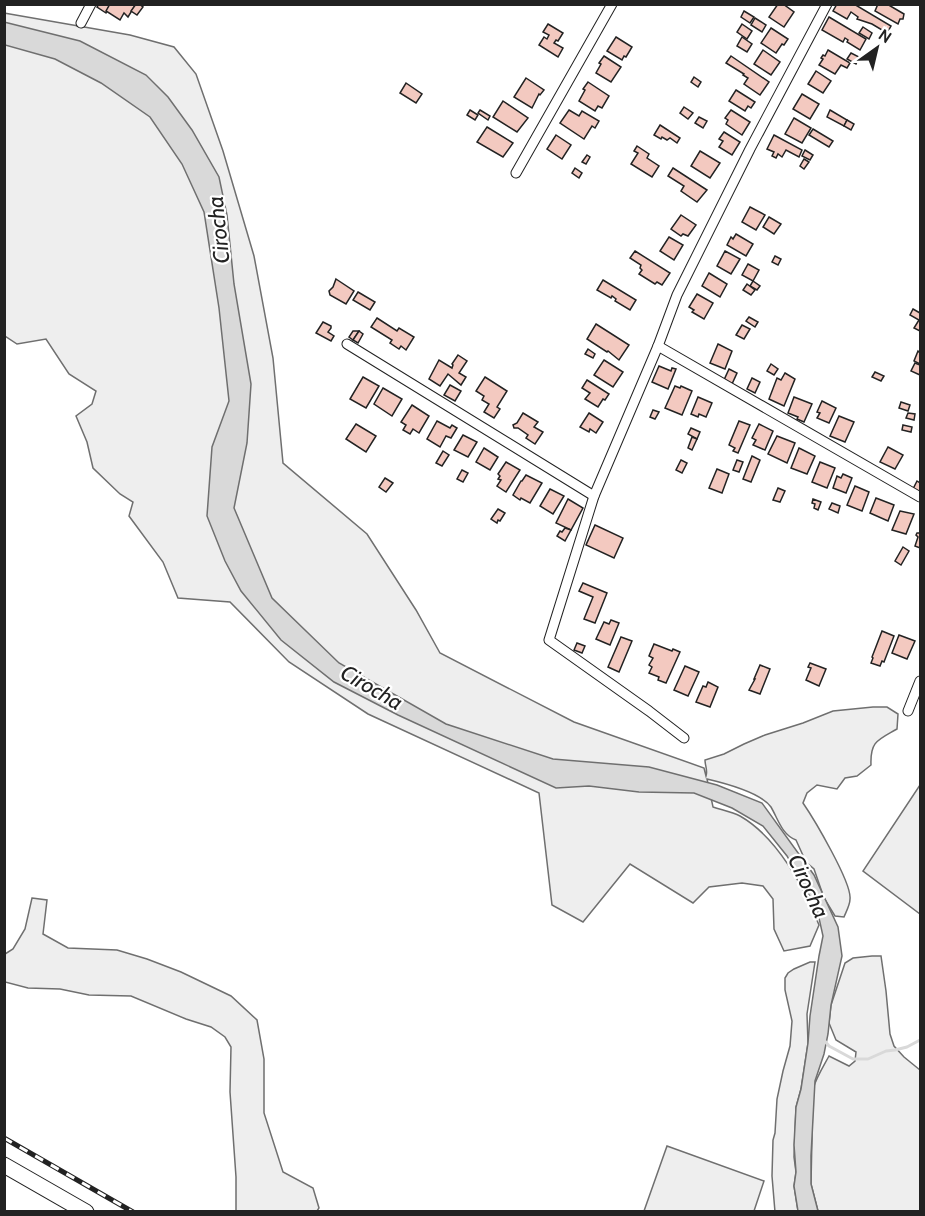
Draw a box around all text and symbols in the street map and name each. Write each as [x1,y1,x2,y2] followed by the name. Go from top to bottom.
[847,18,907,78] north arrow
[875,25,895,47] text: N
[202,195,235,265] water label: Cirocha
[336,659,408,716] water label: Cirocha
[782,850,835,923] water label: Cirocha

